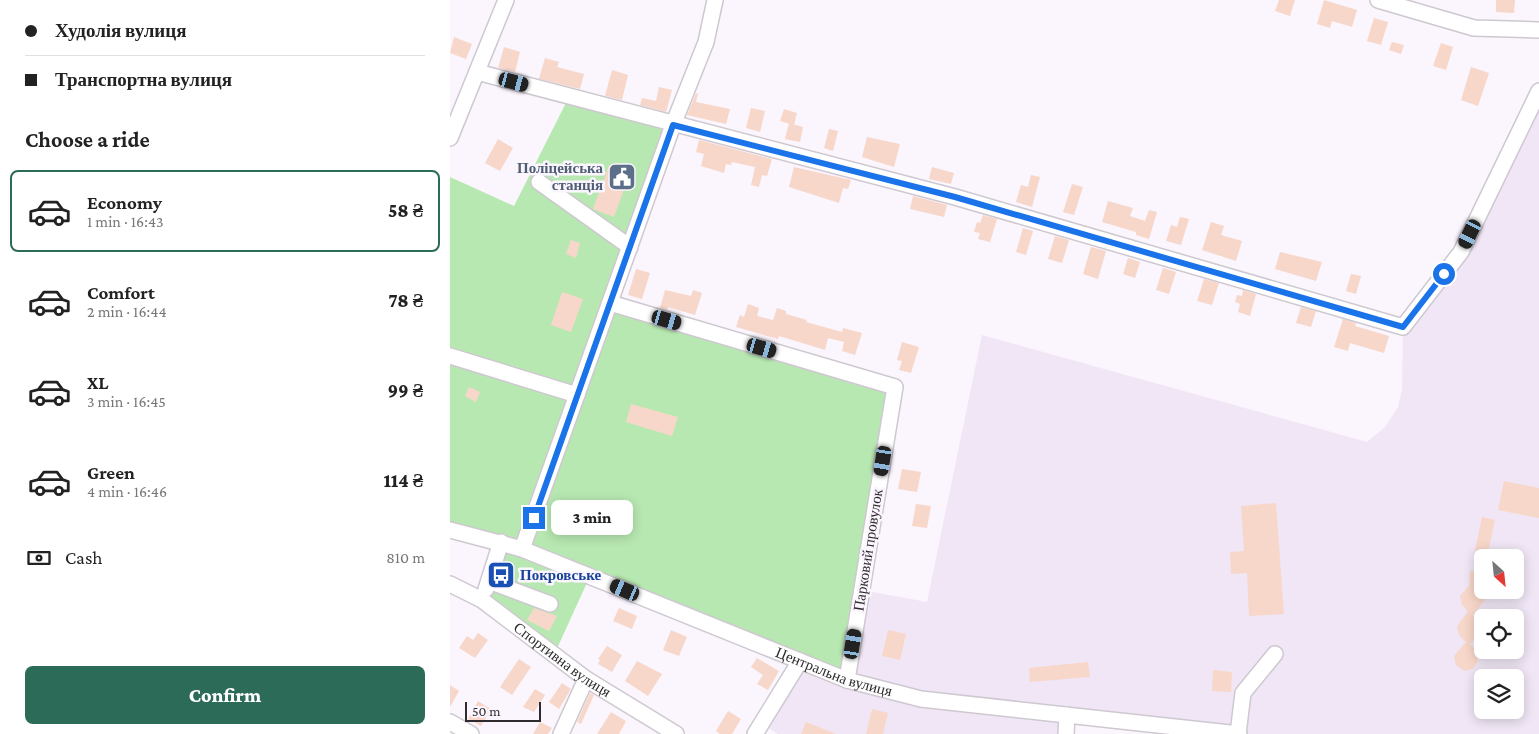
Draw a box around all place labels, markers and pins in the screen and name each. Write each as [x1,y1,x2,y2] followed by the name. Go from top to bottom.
[517,160,603,193] place label: Поліцейська станція
[607,162,637,192] public building icon: Поліцейська станція
[486,560,516,590] bus stop icon: Покровське
[520,567,601,583] place label: Покровське

